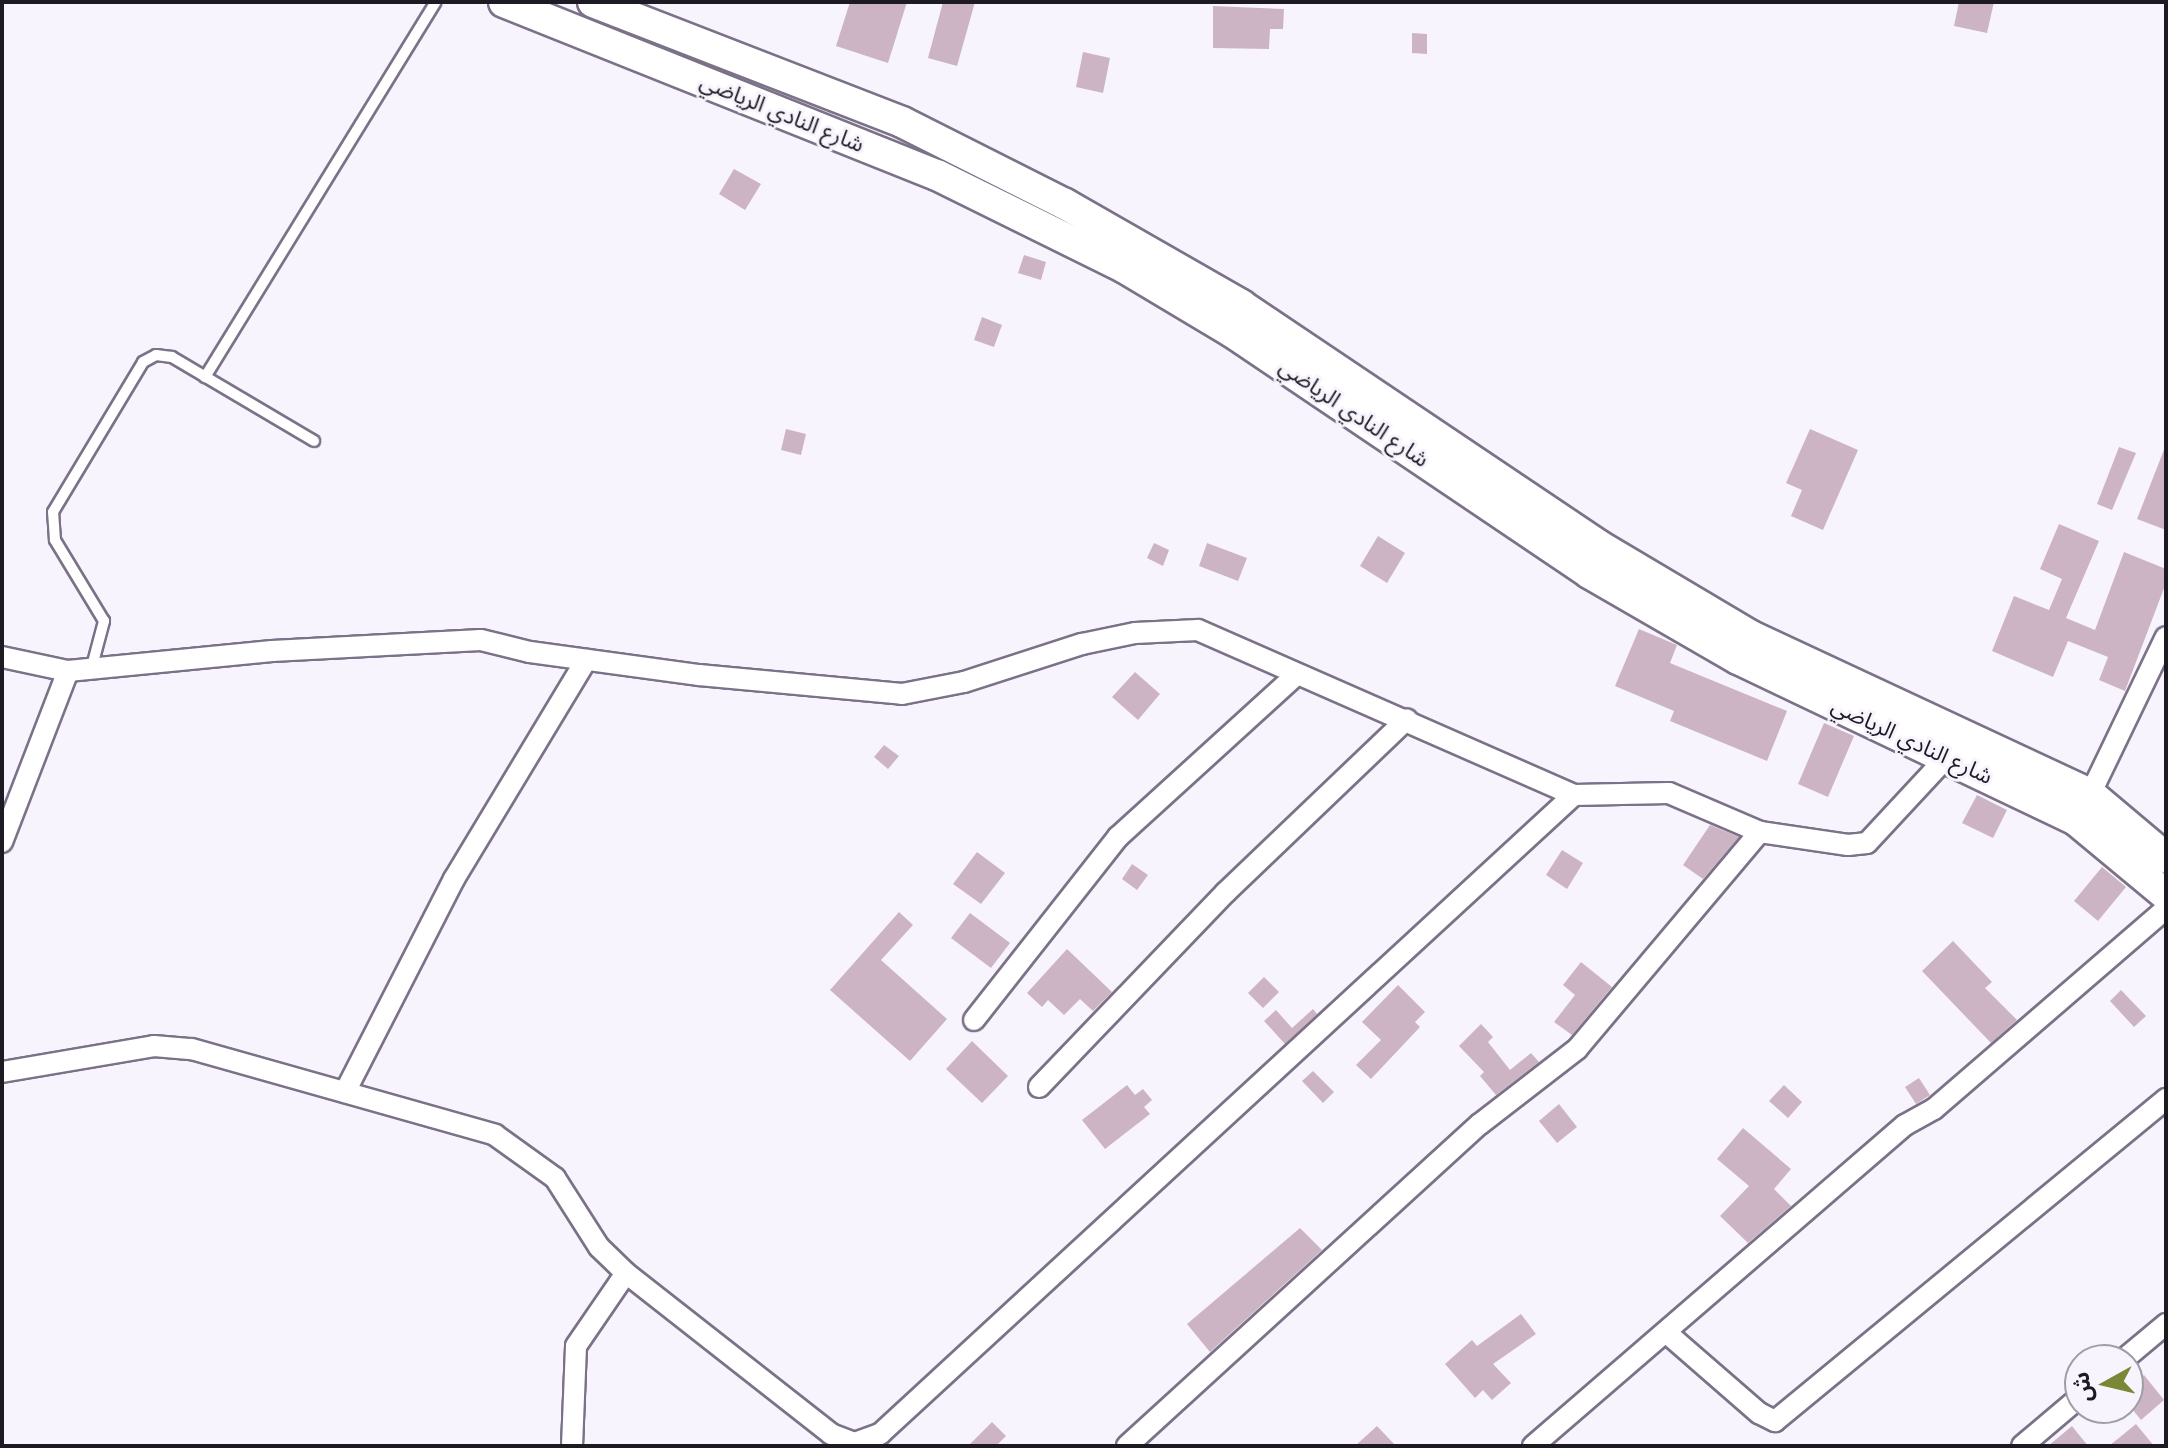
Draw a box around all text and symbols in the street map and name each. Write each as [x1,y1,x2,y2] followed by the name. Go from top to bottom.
[696,68,868,158] street label: شارع النادي الرياضي
[1274,353,1434,473] street label: شارع النادي الرياضي
[1827,692,1997,790] street label: شارع النادي الرياضي
[2064,1344,2144,1424] north arrow
[2066,1370,2098,1404] text: ش

